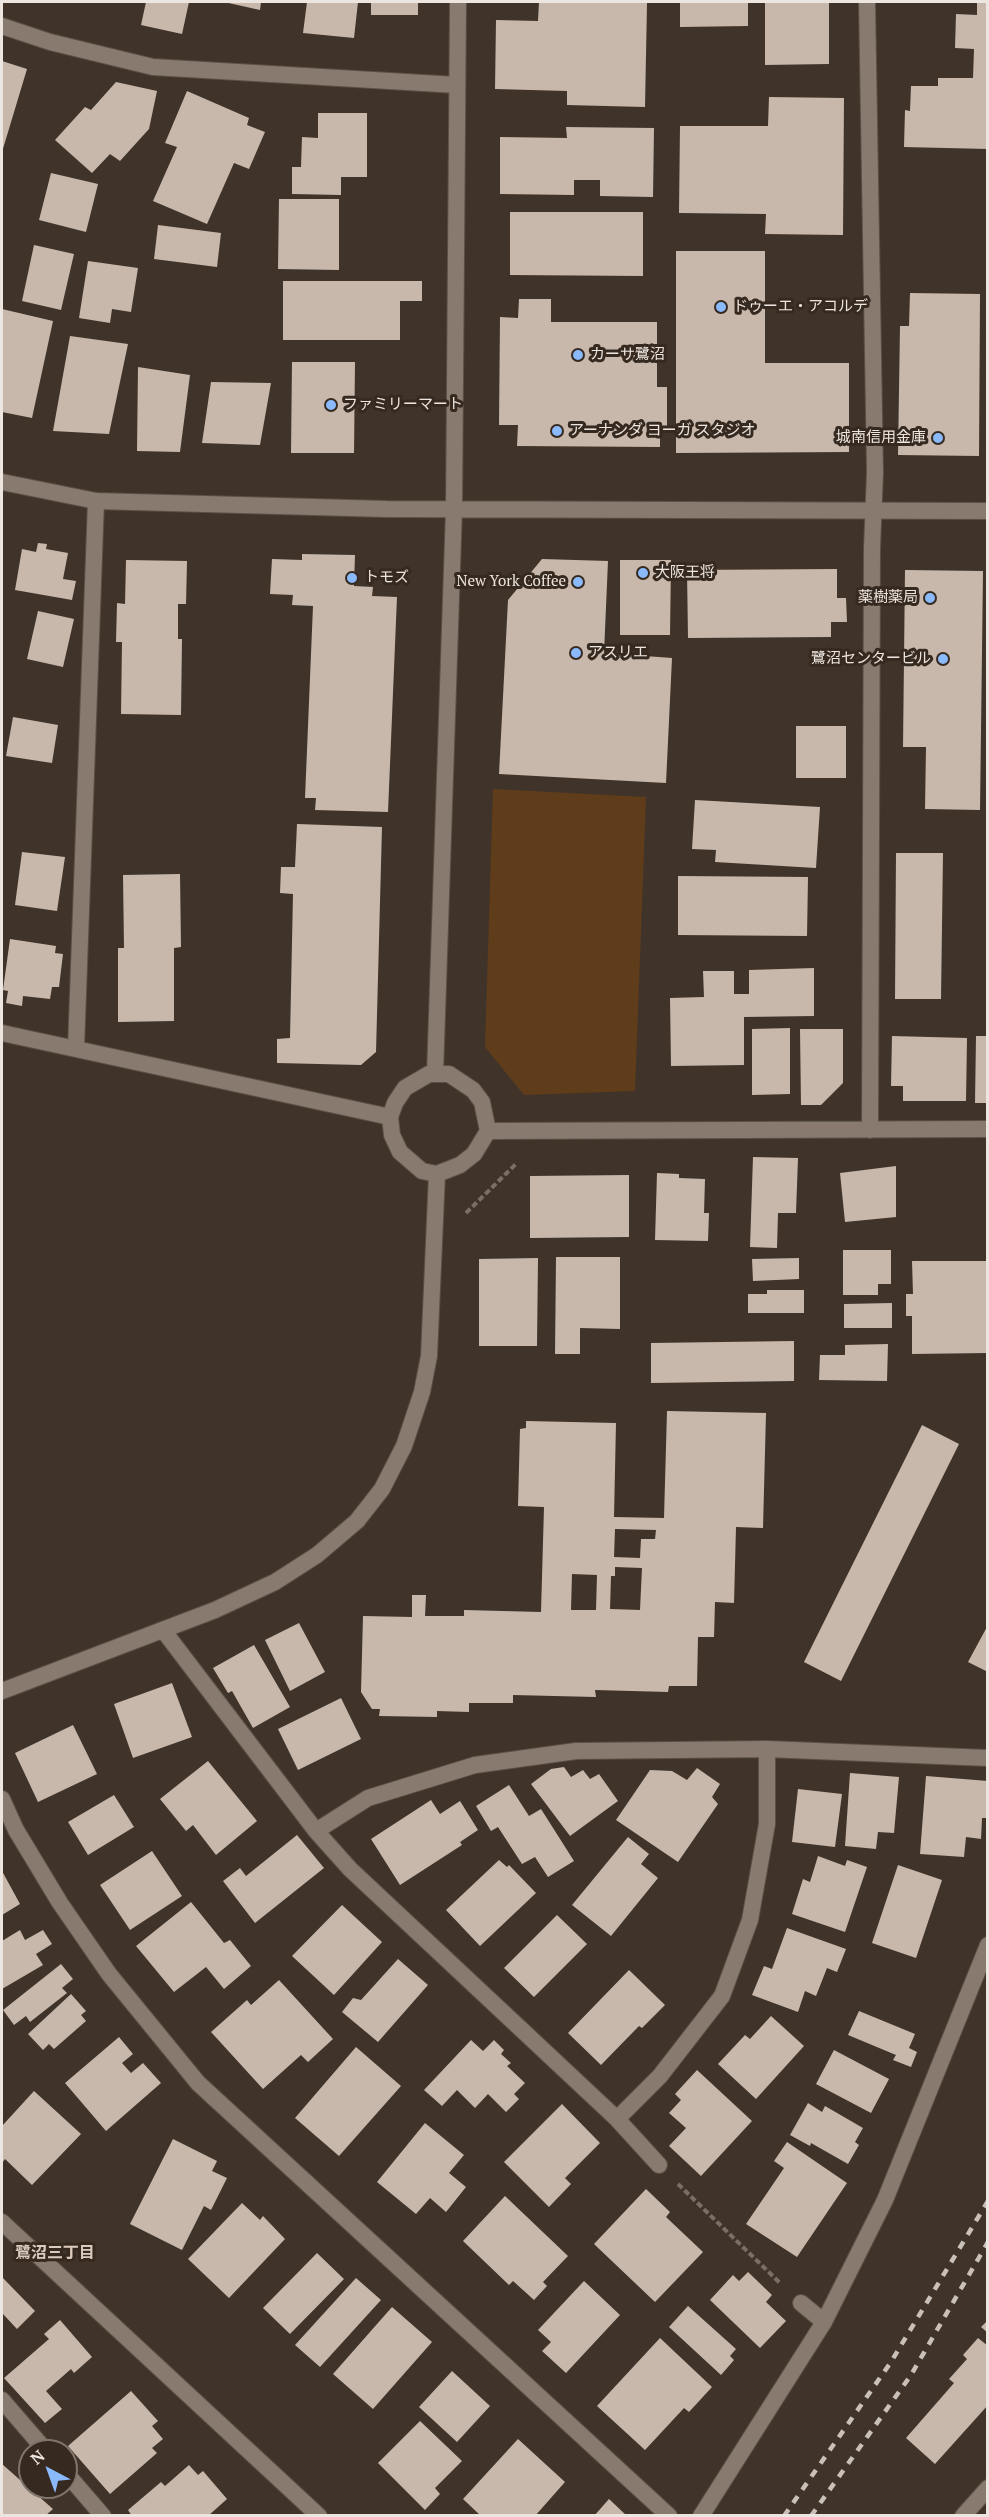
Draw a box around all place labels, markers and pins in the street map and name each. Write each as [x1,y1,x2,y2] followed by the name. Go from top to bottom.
[733,298,868,316] place label: ドゥーエ・アコルデ
[714,300,728,314] marker: ドゥーエ・アコルデ
[590,346,665,364] place label: カーサ鷺沼
[571,348,585,362] marker: カーサ鷺沼
[343,396,463,414] place label: ファミリーマート
[324,398,338,412] marker: ファミリーマート
[569,422,755,440] place label: アーナンダ ヨーガ スタジオ
[550,424,564,438] marker: アーナンダ ヨーガ スタジオ
[836,429,926,447] place label: 城南信用金庫
[931,431,945,445] marker: 城南信用金庫
[655,564,715,582] place label: 大阪王将
[636,566,650,580] marker: 大阪王将
[364,569,409,587] place label: トモズ
[345,571,359,585] marker: トモズ
[457,573,566,591] place label: New York Coffee
[571,575,585,589] marker: New York Coffee
[858,589,918,607] place label: 薬樹薬局
[923,591,937,605] marker: 薬樹薬局
[588,644,648,662] place label: アスリエ
[569,646,583,660] marker: アスリエ
[811,650,931,668] place label: 鷺沼センタービル
[936,652,950,666] marker: 鷺沼センタービル

